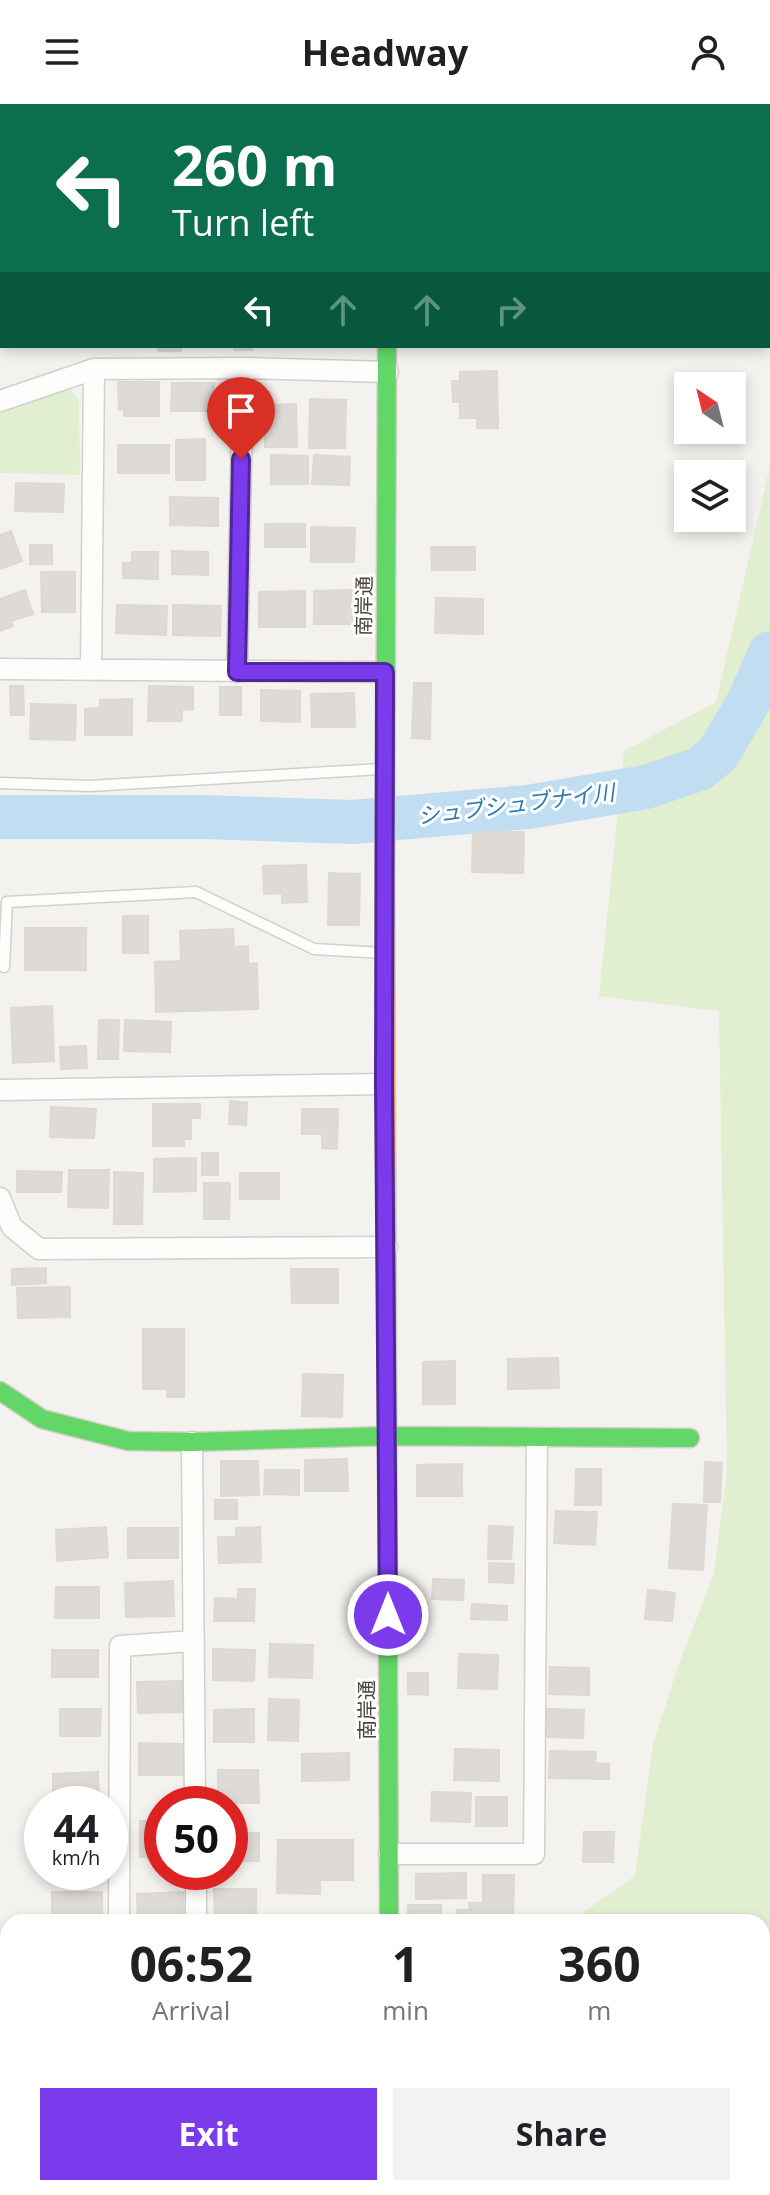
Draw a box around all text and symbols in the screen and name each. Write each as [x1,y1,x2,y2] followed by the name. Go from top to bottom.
[302,28,468,77] text: Headway
[40,30,84,74] icon: menu
[686,30,730,74] icon: person
[172,126,338,202] text: 260 m
[40,136,144,240] icon: left
[172,198,314,247] text: Turn left
[237,288,281,332] icon: left
[321,288,365,332] icon: ahead
[405,288,449,332] icon: ahead
[489,288,533,332] icon: right
[674,372,746,444] north arrow
[674,372,746,532] map controls
[207,377,275,459] pin
[219,389,263,433] icon: arrive
[674,460,746,532] button: layers
[349,576,378,636] street label: 南岸通
[416,776,618,830] water label: シュブシュブナイ川
[346,1573,430,1657] position arrow
[353,1680,380,1740] street label: 南岸通
[144,1786,248,1890] speed limit sign: 50
[53,1800,99,1855] text: 44
[52,1844,100,1871] text: km/h
[129,1931,253,1996] text: 06:52
[392,1931,419,1996] text: 1
[558,1931,641,1996] text: 360
[152,1992,230,2028] text: Arrival
[382,1992,429,2028] text: min
[587,1992,611,2028] text: m
[40,2088,377,2180] button: Exit
[393,2088,730,2180] button: Share

